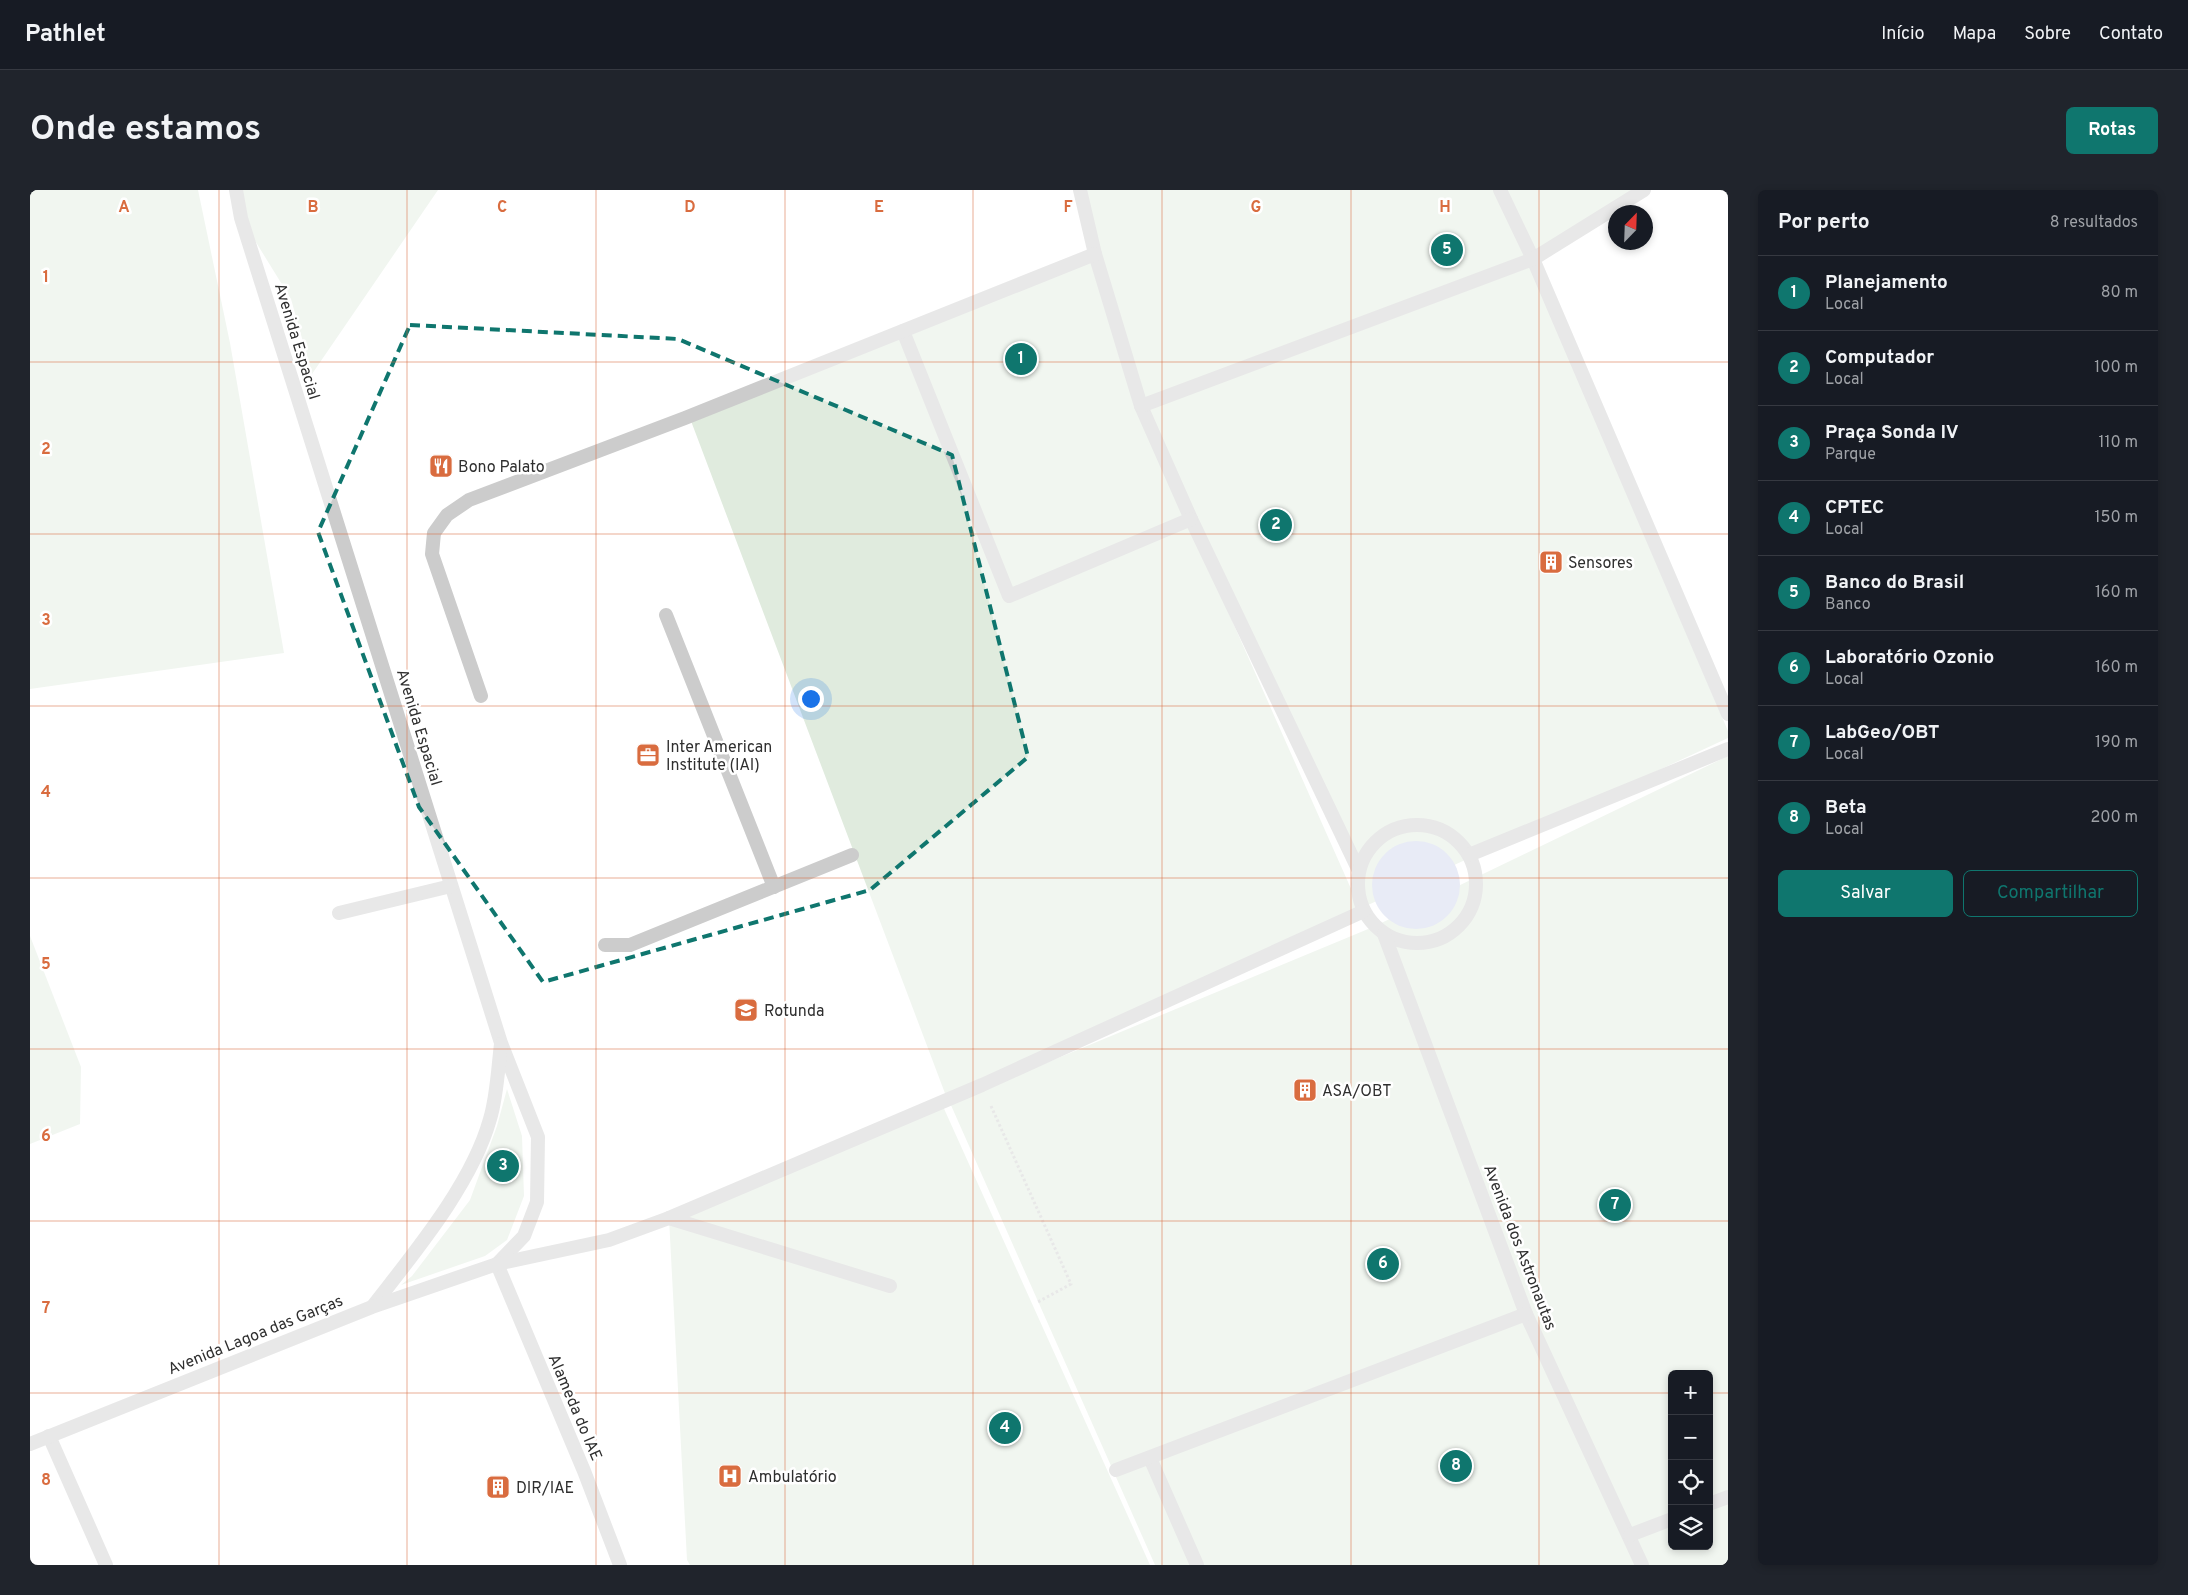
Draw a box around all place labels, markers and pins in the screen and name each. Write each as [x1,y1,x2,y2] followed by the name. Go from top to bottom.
[1431,231,1463,269] pin: 5
[1005,340,1037,378] pin: 1
[428,453,454,479] restaurant icon: Bono Palato
[458,458,545,478] place label: Bono Palato
[1260,506,1292,544] pin: 2
[1538,549,1564,575] building icon: Sensores
[1568,554,1633,574] place label: Sensores
[666,738,772,776] place label: Inter American Institute (IAI)
[635,742,661,768] office icon: Inter American Institute (IAI)
[733,997,759,1023] school or university icon: Rotunda
[764,1002,824,1022] place label: Rotunda
[1292,1077,1318,1103] building icon: ASA/OBT
[1322,1082,1391,1102] place label: ASA/OBT
[487,1147,519,1185] pin: 3
[1599,1186,1631,1224] pin: 7
[1367,1245,1399,1283] pin: 6
[989,1409,1021,1447] pin: 4
[1440,1447,1472,1485] pin: 8
[717,1463,743,1489] hospital icon: Ambulatório
[748,1468,837,1488] place label: Ambulatório
[485,1474,511,1500] building icon: DIR/IAE
[516,1479,574,1499] place label: DIR/IAE

